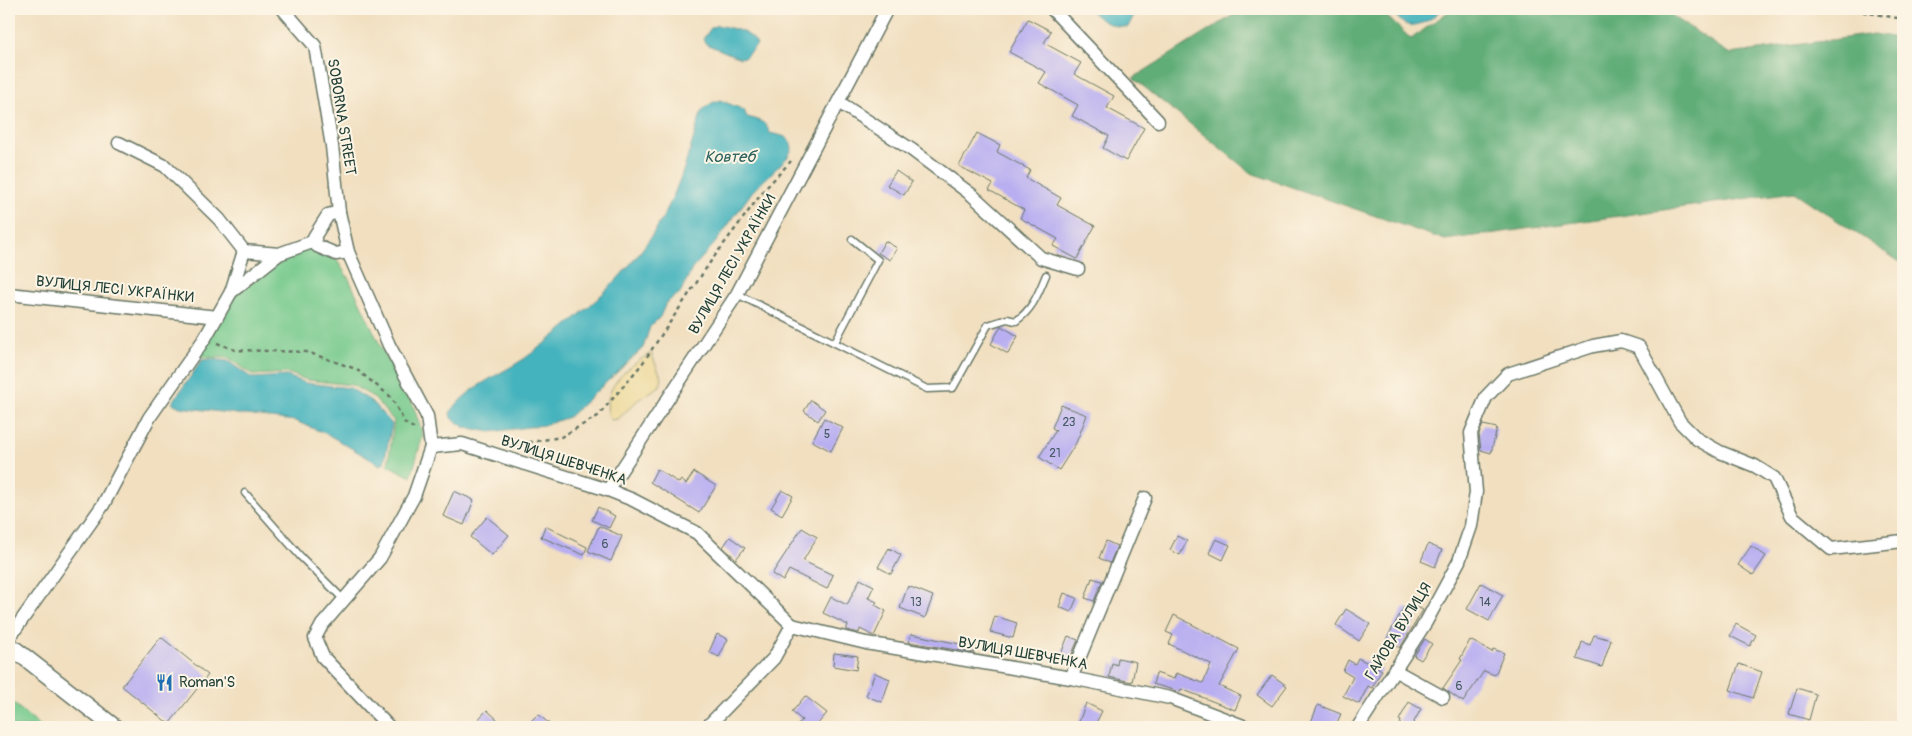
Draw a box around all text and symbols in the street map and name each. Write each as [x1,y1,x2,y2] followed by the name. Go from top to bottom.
[323,57,360,177] street label: SOBORNA STREET
[705,147,758,167] water label: Ковтеб
[685,191,780,338] street label: ВУЛИЦЯ ЛЕСІ УКРАЇНКИ
[35,272,195,307] street label: ВУЛИЦЯ ЛЕСІ УКРАЇНКИ
[1062,415,1076,430] house number: 23
[824,427,830,442] house number: 5
[498,431,629,490] street label: ВУЛИЦЯ ШЕВЧЕНКА
[1049,446,1061,461] house number: 21
[602,537,609,552] house number: 6
[1361,579,1436,684] street label: ГАЙОВА ВУЛИЦЯ
[910,595,922,610] house number: 13
[1479,595,1491,610] house number: 14
[957,633,1089,674] street label: ВУЛИЦЯ ШЕВЧЕНКА
[155,672,175,692] restaurant icon: Roman'S
[179,673,235,692] place label: Roman'S
[1456,679,1463,694] house number: 6

